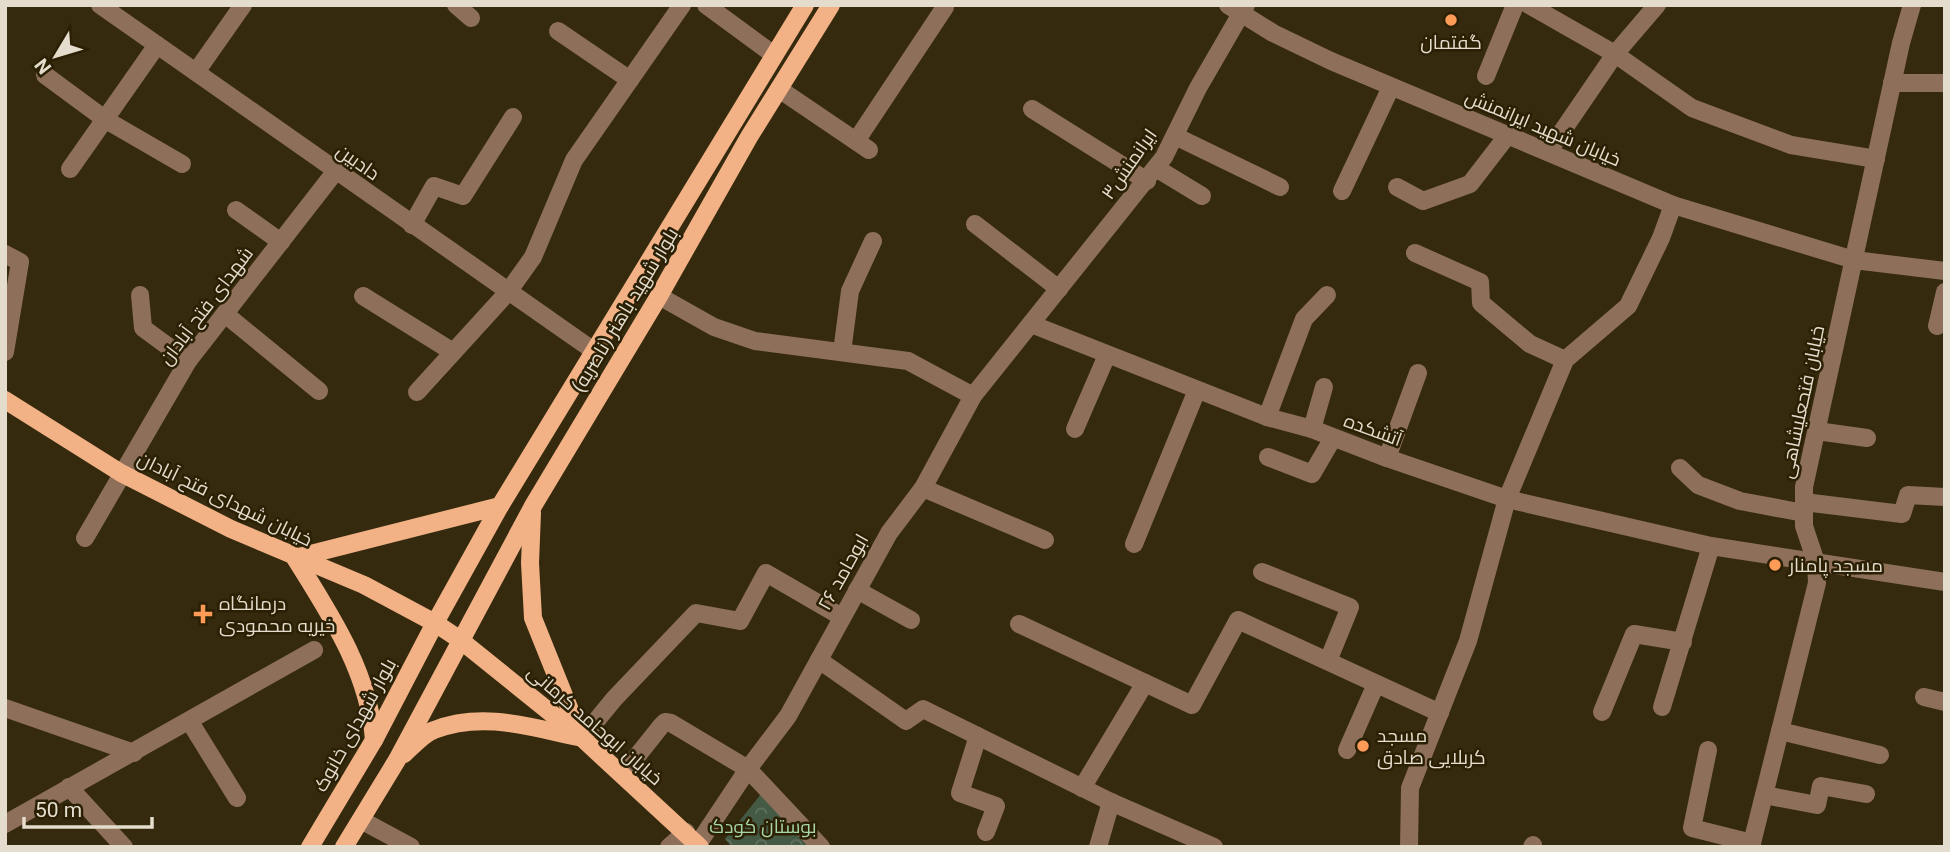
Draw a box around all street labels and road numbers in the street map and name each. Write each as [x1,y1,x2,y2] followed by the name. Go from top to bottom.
[1462,85,1624,171] street label: خیابان شهید ایرانمنش
[1096,124,1162,204] street label: ایرانمنش۳
[332,139,384,185] street label: دادبین
[567,224,683,396] street label: بلوار شهید باهنر (ناصریه)
[154,242,259,371] street label: شهدای فتح آبادان
[1775,323,1829,481] street label: خیابان فتحعلیشاهی
[1341,409,1405,451] street label: آتشکده
[133,447,316,553] street label: خیابان شهدای فتح آبادان
[813,530,873,614] street label: ابوحامد ۲۶
[309,654,401,796] street label: بلوار شهدای خانوک
[523,660,667,790] street label: خیابان ابوحامد کرمانی

